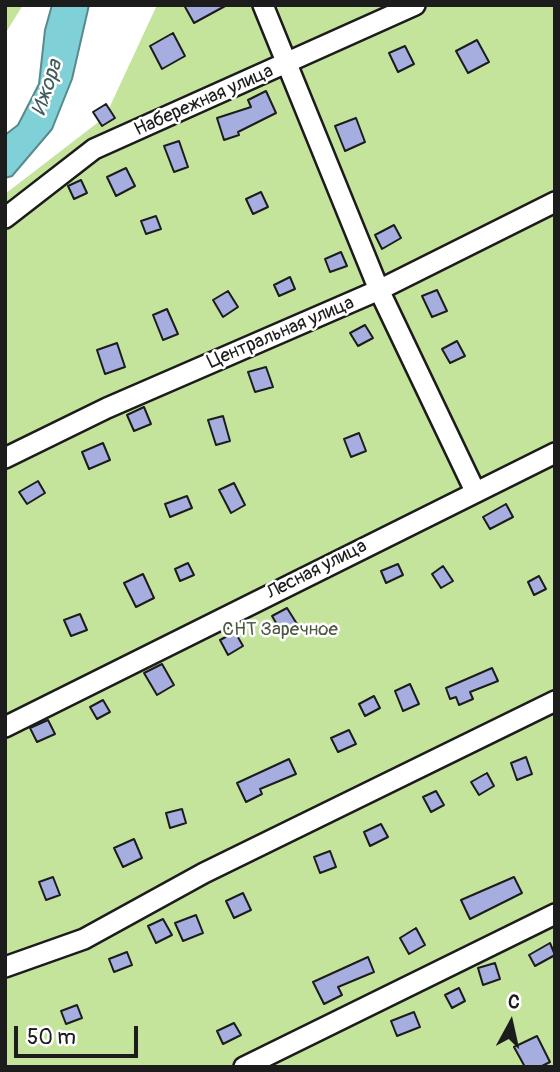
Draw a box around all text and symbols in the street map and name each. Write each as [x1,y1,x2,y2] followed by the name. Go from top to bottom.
[27,57,69,119] water label: Ижора
[131,60,277,142] street label: Набережная улица
[204,292,358,374] street label: Центральная улица
[263,535,371,605] street label: Лесная улица
[222,619,338,641] park label: СНТ Заречное
[476,988,546,1058] north arrow
[506,990,521,1015] text: С
[18,1012,142,1056] scale bar
[27,1024,76,1051] text: 50 m

